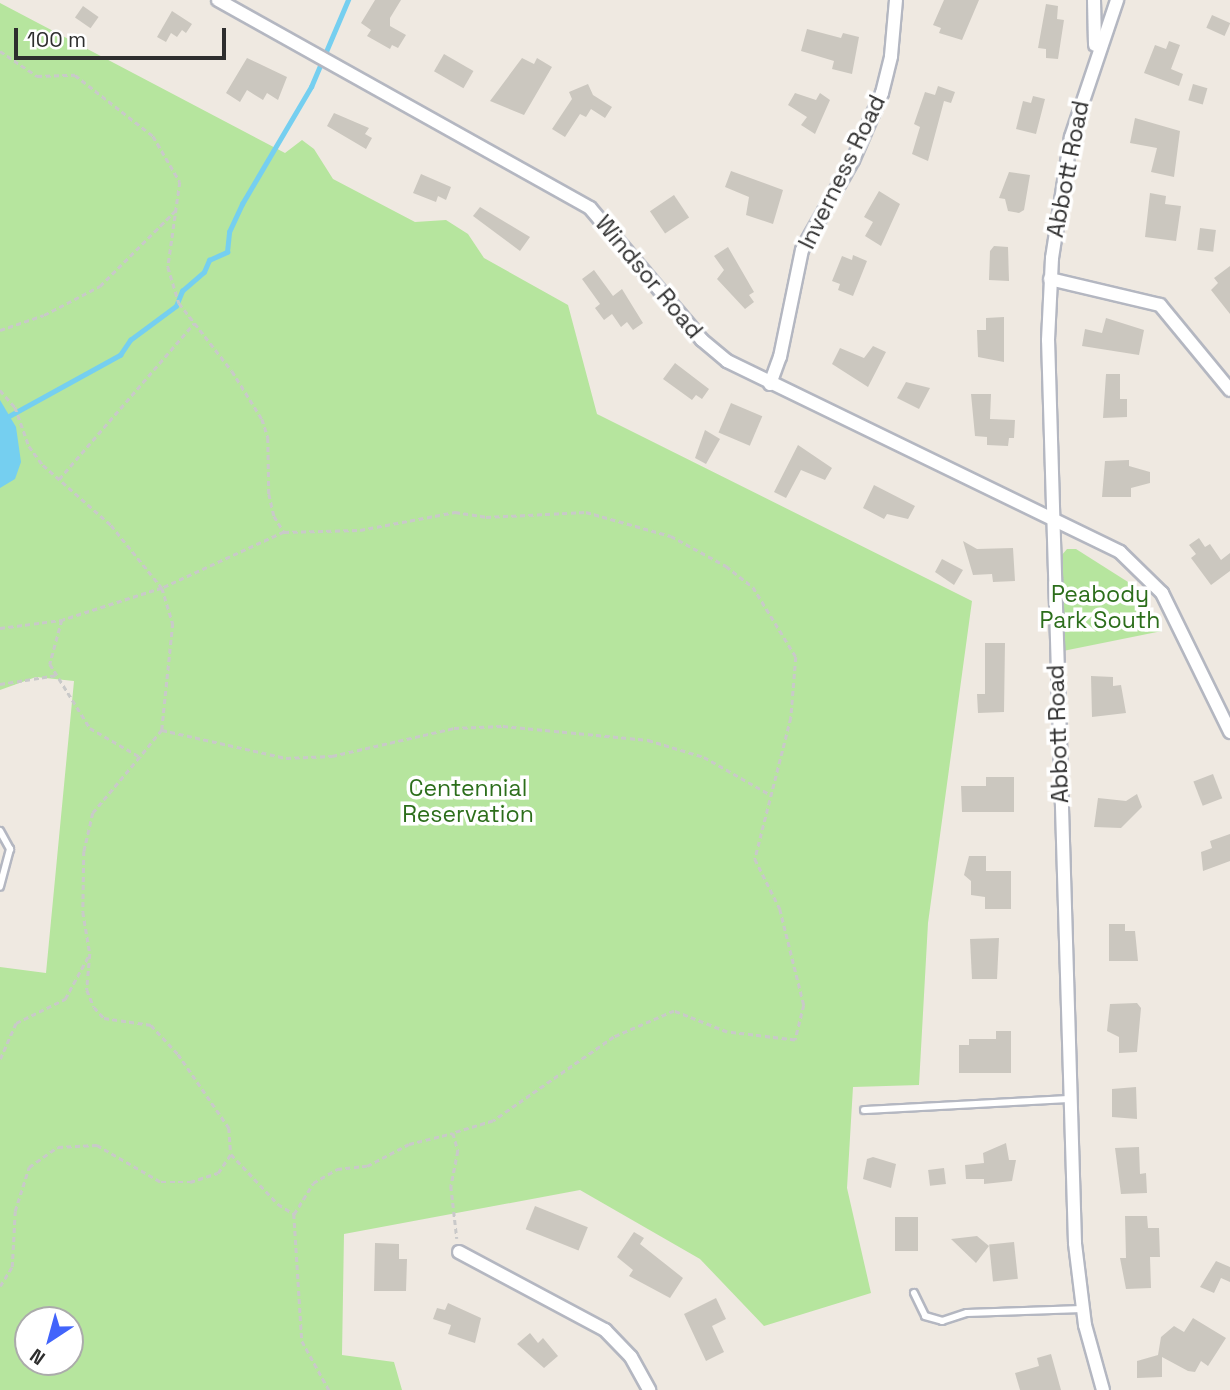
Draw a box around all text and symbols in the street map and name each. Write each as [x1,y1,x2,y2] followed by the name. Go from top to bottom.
[18,14,229,58] scale bar
[27,26,86,53] text: 100 m
[793,91,891,253] street label: Inverness Road
[1041,98,1095,240] street label: Abbott Road
[590,210,708,344] street label: Windsor Road
[1040,580,1160,634] park label: Peabody Park South
[1042,664,1074,804] street label: Abbott Road
[402,774,534,828] park label: Centennial Reservation
[14,1306,84,1376] north arrow
[25,1343,50,1371] text: N

